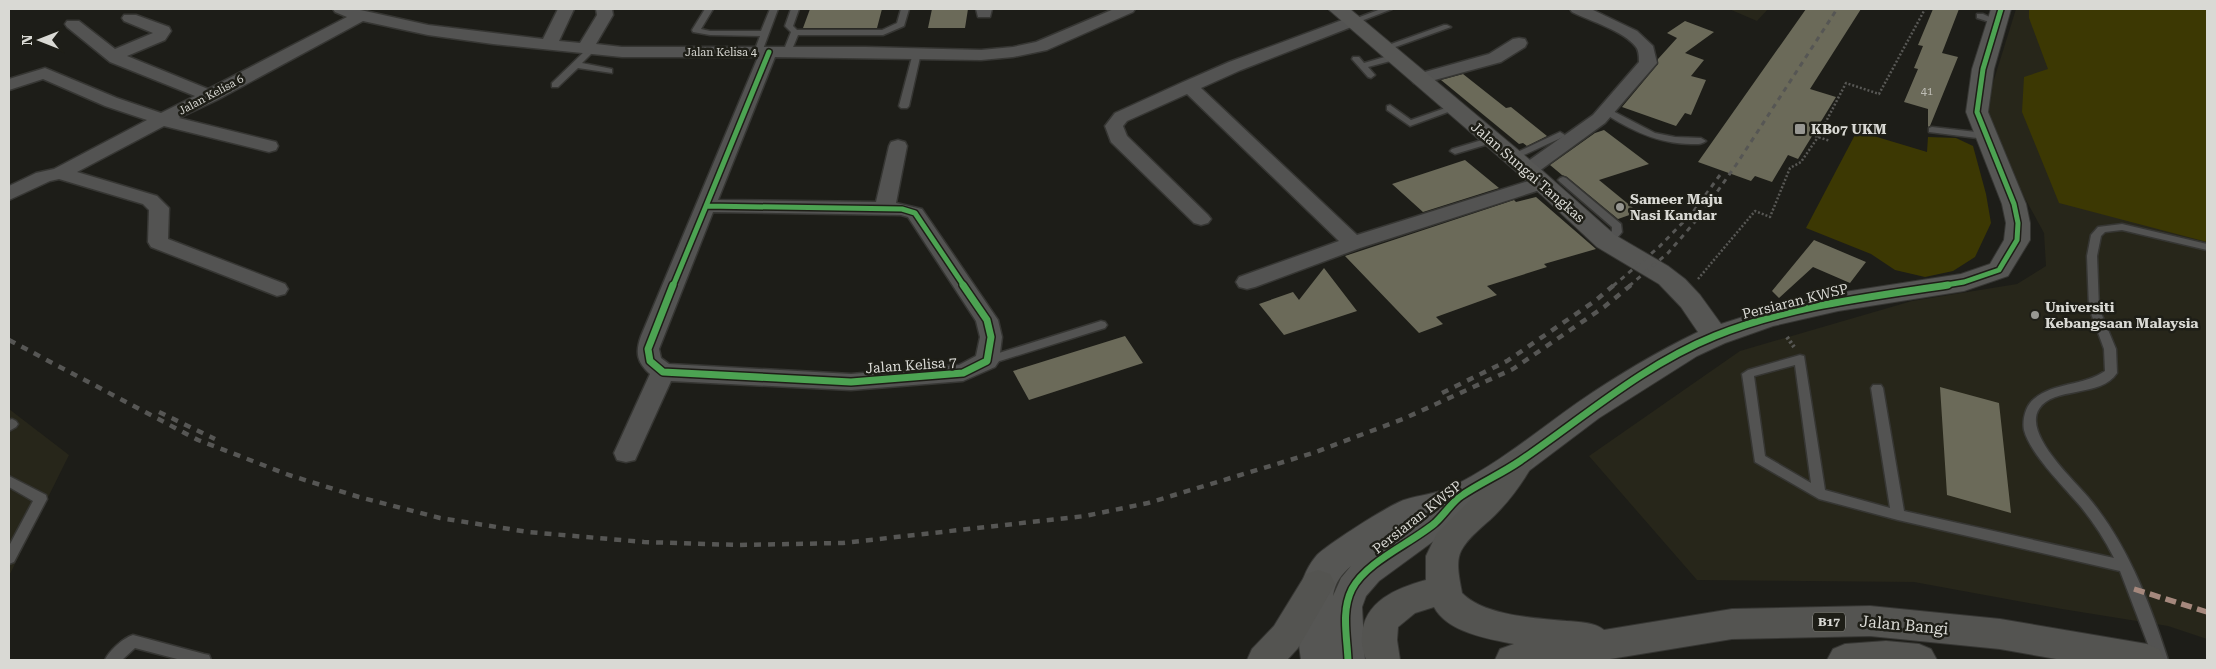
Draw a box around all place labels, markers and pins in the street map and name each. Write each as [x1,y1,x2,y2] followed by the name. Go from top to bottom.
[1811,121,1887,137] place label: KB07 UKM
[1793,122,1807,136] marker: KB07 UKM
[1630,191,1722,223] place label: Sameer Maju Nasi Kandar
[1614,201,1626,213] marker: Sameer Maju Nasi Kandar
[2045,299,2199,331] place label: Universiti Kebangsaan Malaysia
[2029,309,2041,321] marker: Universiti Kebangsaan Malaysia

